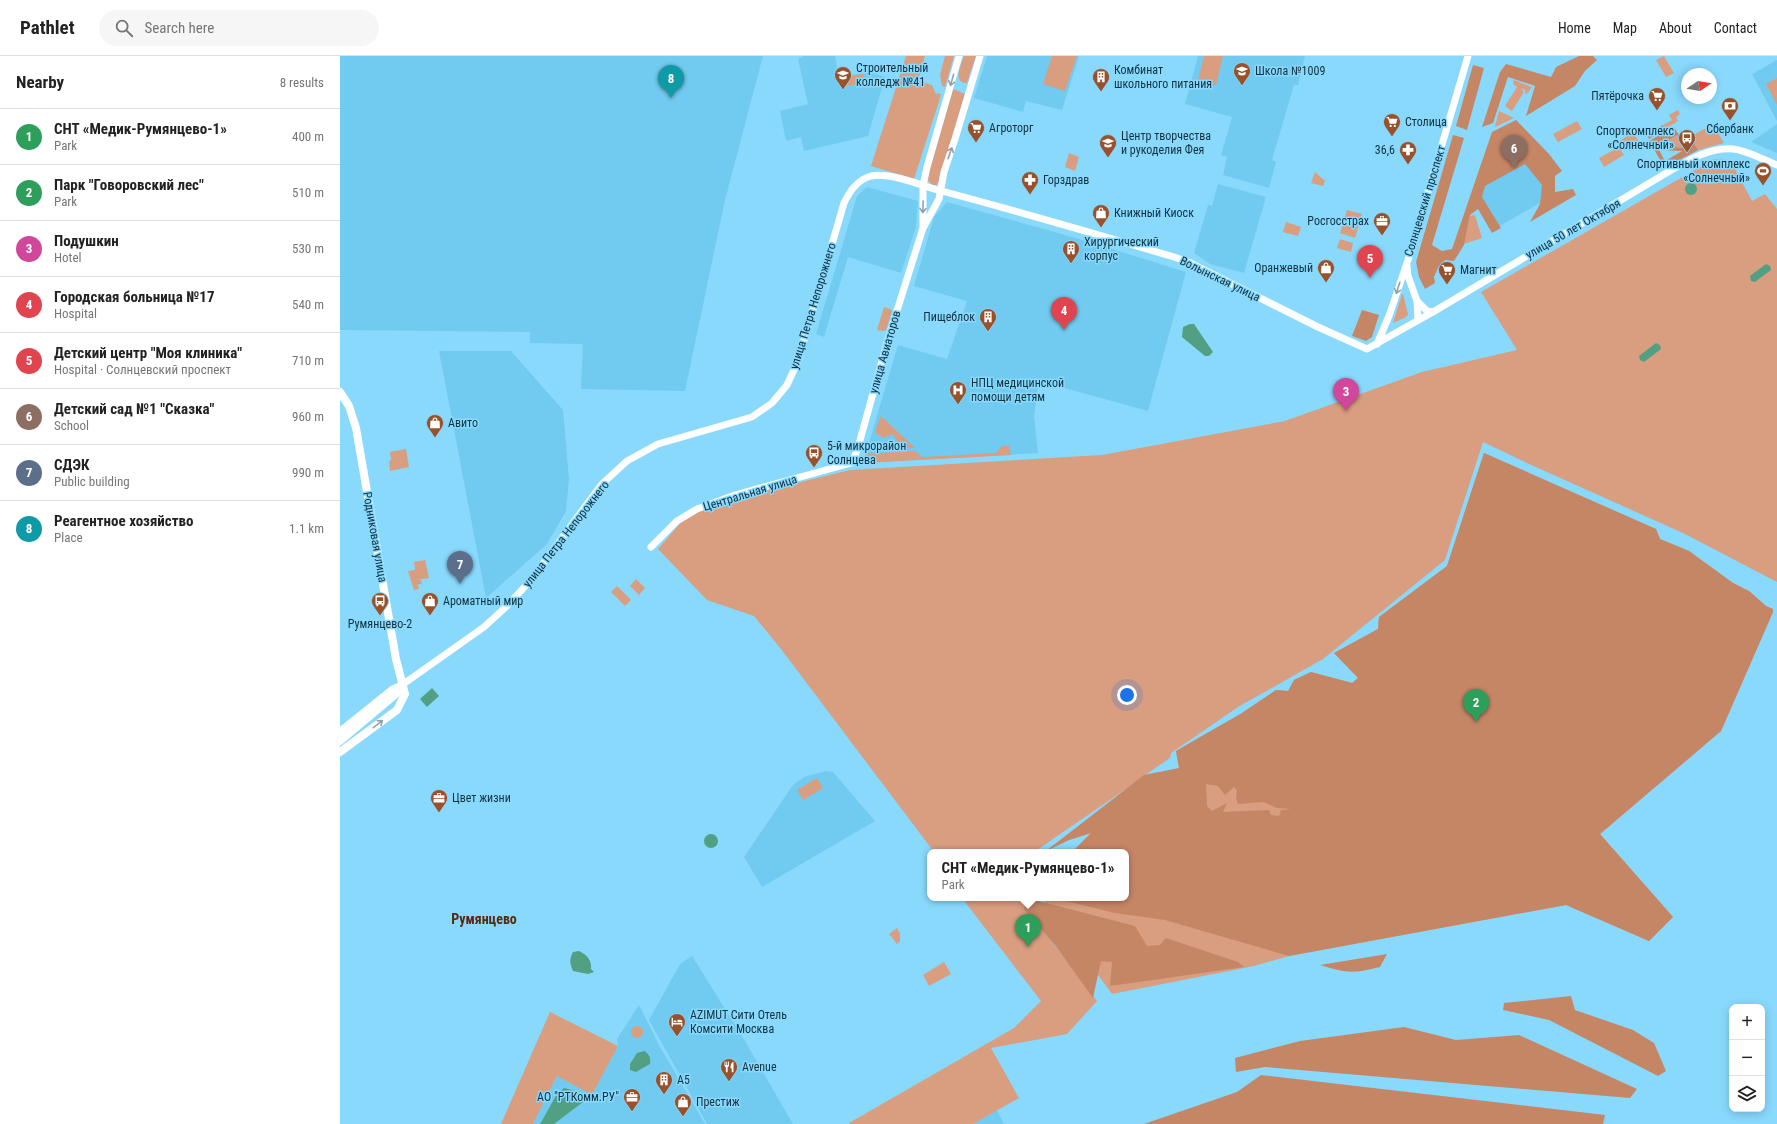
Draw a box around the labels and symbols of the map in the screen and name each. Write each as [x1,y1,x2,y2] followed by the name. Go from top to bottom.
[856,61,928,89] place label: Строительный колледж №41
[1232,61,1252,86] school or university icon: Школа №1009
[1114,63,1212,91] place label: Комбинат школьного питания
[1255,64,1325,78] place label: Школа №1009
[658,65,684,98] pin: 8
[833,65,853,90] school or university icon: Строительный колледж №41
[1091,67,1111,92] building icon: Комбинат школьного питания
[1681,68,1717,104] north arrow
[948,74,955,87] one-way arrow
[1647,86,1667,111] supermarket icon: Пятёрочка
[1591,89,1644,103] place label: Пятёрочка
[1720,96,1740,121] bank icon: Сбербанк
[1382,112,1402,137] supermarket icon: Столица
[1405,115,1447,129] place label: Столица
[966,118,986,143] supermarket icon: Агроторг
[989,121,1034,135] place label: Агроторг
[1706,122,1754,136] place label: Сбербанк
[1596,124,1674,152] place label: Спорткомплекс «Солнечный»
[1677,128,1697,153] bus stop icon: Спорткомплекс «Солнечный»
[1121,129,1211,157] place label: Центр творчества и рукоделия Фея
[1098,133,1118,158] school or university icon: Центр творчества и рукоделия Фея
[1501,135,1527,168] pin: 6
[1398,140,1418,165] pharmacy icon: 36,6
[1375,143,1395,157] place label: 36,6
[1401,144,1449,258] street label: Солнцевский проспект
[947,147,955,159] one-way arrow
[1637,157,1750,185] place label: Спортивный комплекс «Солнечный»
[1753,161,1773,186] sports icon: Спортивный комплекс «Солнечный»
[1020,170,1040,195] pharmacy icon: Горздрав
[1043,173,1089,187] place label: Горздрав
[1523,196,1623,262] street label: улица 50 лет Октября
[919,200,927,213] one-way arrow
[1091,203,1111,228] shop icon: Книжный Киоск
[1114,206,1194,220] place label: Книжный Киоск
[1372,211,1392,236] office icon: Росгосстрах
[1307,214,1369,228] place label: Росгосстрах
[1084,235,1159,263] place label: Хирургический корпус
[1061,239,1081,264] building icon: Хирургический корпус
[787,241,839,371] street label: улица Петра Непорожнего
[1357,245,1383,278] pin: 5
[1178,254,1263,305] street label: Волынская улица
[1316,258,1336,283] shop icon: Оранжевый
[1437,260,1457,285] supermarket icon: Магнит
[1254,261,1313,275] place label: Оранжевый
[1460,263,1497,277] place label: Магнит
[1394,281,1401,294] one-way arrow
[1051,297,1077,330] pin: 4
[978,307,998,332] building icon: Пищеблок
[867,309,903,395] street label: улица Авиаторов
[923,310,975,324] place label: Пищеблок
[971,376,1064,404] place label: НПЦ медицинской помощи детям
[1333,378,1359,411] pin: 3
[948,380,968,405] hospital icon: НПЦ медицинской помощи детям
[425,413,445,438] shop icon: Авито
[448,416,478,430] place label: Авито
[827,439,906,467] place label: 5-й микрорайон Солнцева
[804,443,824,468] bus stop icon: 5-й микрорайон Солнцева
[701,472,799,514] street label: Центральная улица
[520,478,612,590] street label: улица Петра Непорожнего
[360,491,390,584] street label: Родниковая улица
[447,551,473,584] pin: 7
[370,591,390,616] bus stop icon: Румянцево-2
[420,591,440,616] shop icon: Ароматный мир
[443,594,523,608] place label: Ароматный мир
[348,617,412,631] place label: Румянцево-2
[1117,685,1137,705] your location
[1463,689,1489,722] pin: 2
[373,720,384,728] one-way arrow
[429,788,449,813] office icon: Цвет жизни
[452,791,511,805] place label: Цвет жизни
[451,911,517,927] district label: Румянцево
[1015,914,1041,947] pin: 1
[690,1008,787,1036] place label: AZIMUT Сити Отель Комсити Москва
[667,1012,687,1037] hotel icon: AZIMUT Сити Отель Комсити Москва
[719,1057,739,1082] restaurant icon: Avenue
[742,1060,777,1074] place label: Avenue
[654,1070,674,1095] building icon: А5
[677,1073,690,1087] place label: А5
[622,1087,642,1112] office icon: АО "РТКомм.РУ"
[537,1090,619,1104] place label: АО "РТКомм.РУ"
[673,1092,693,1117] shop icon: Престиж
[696,1095,740,1109] place label: Престиж

